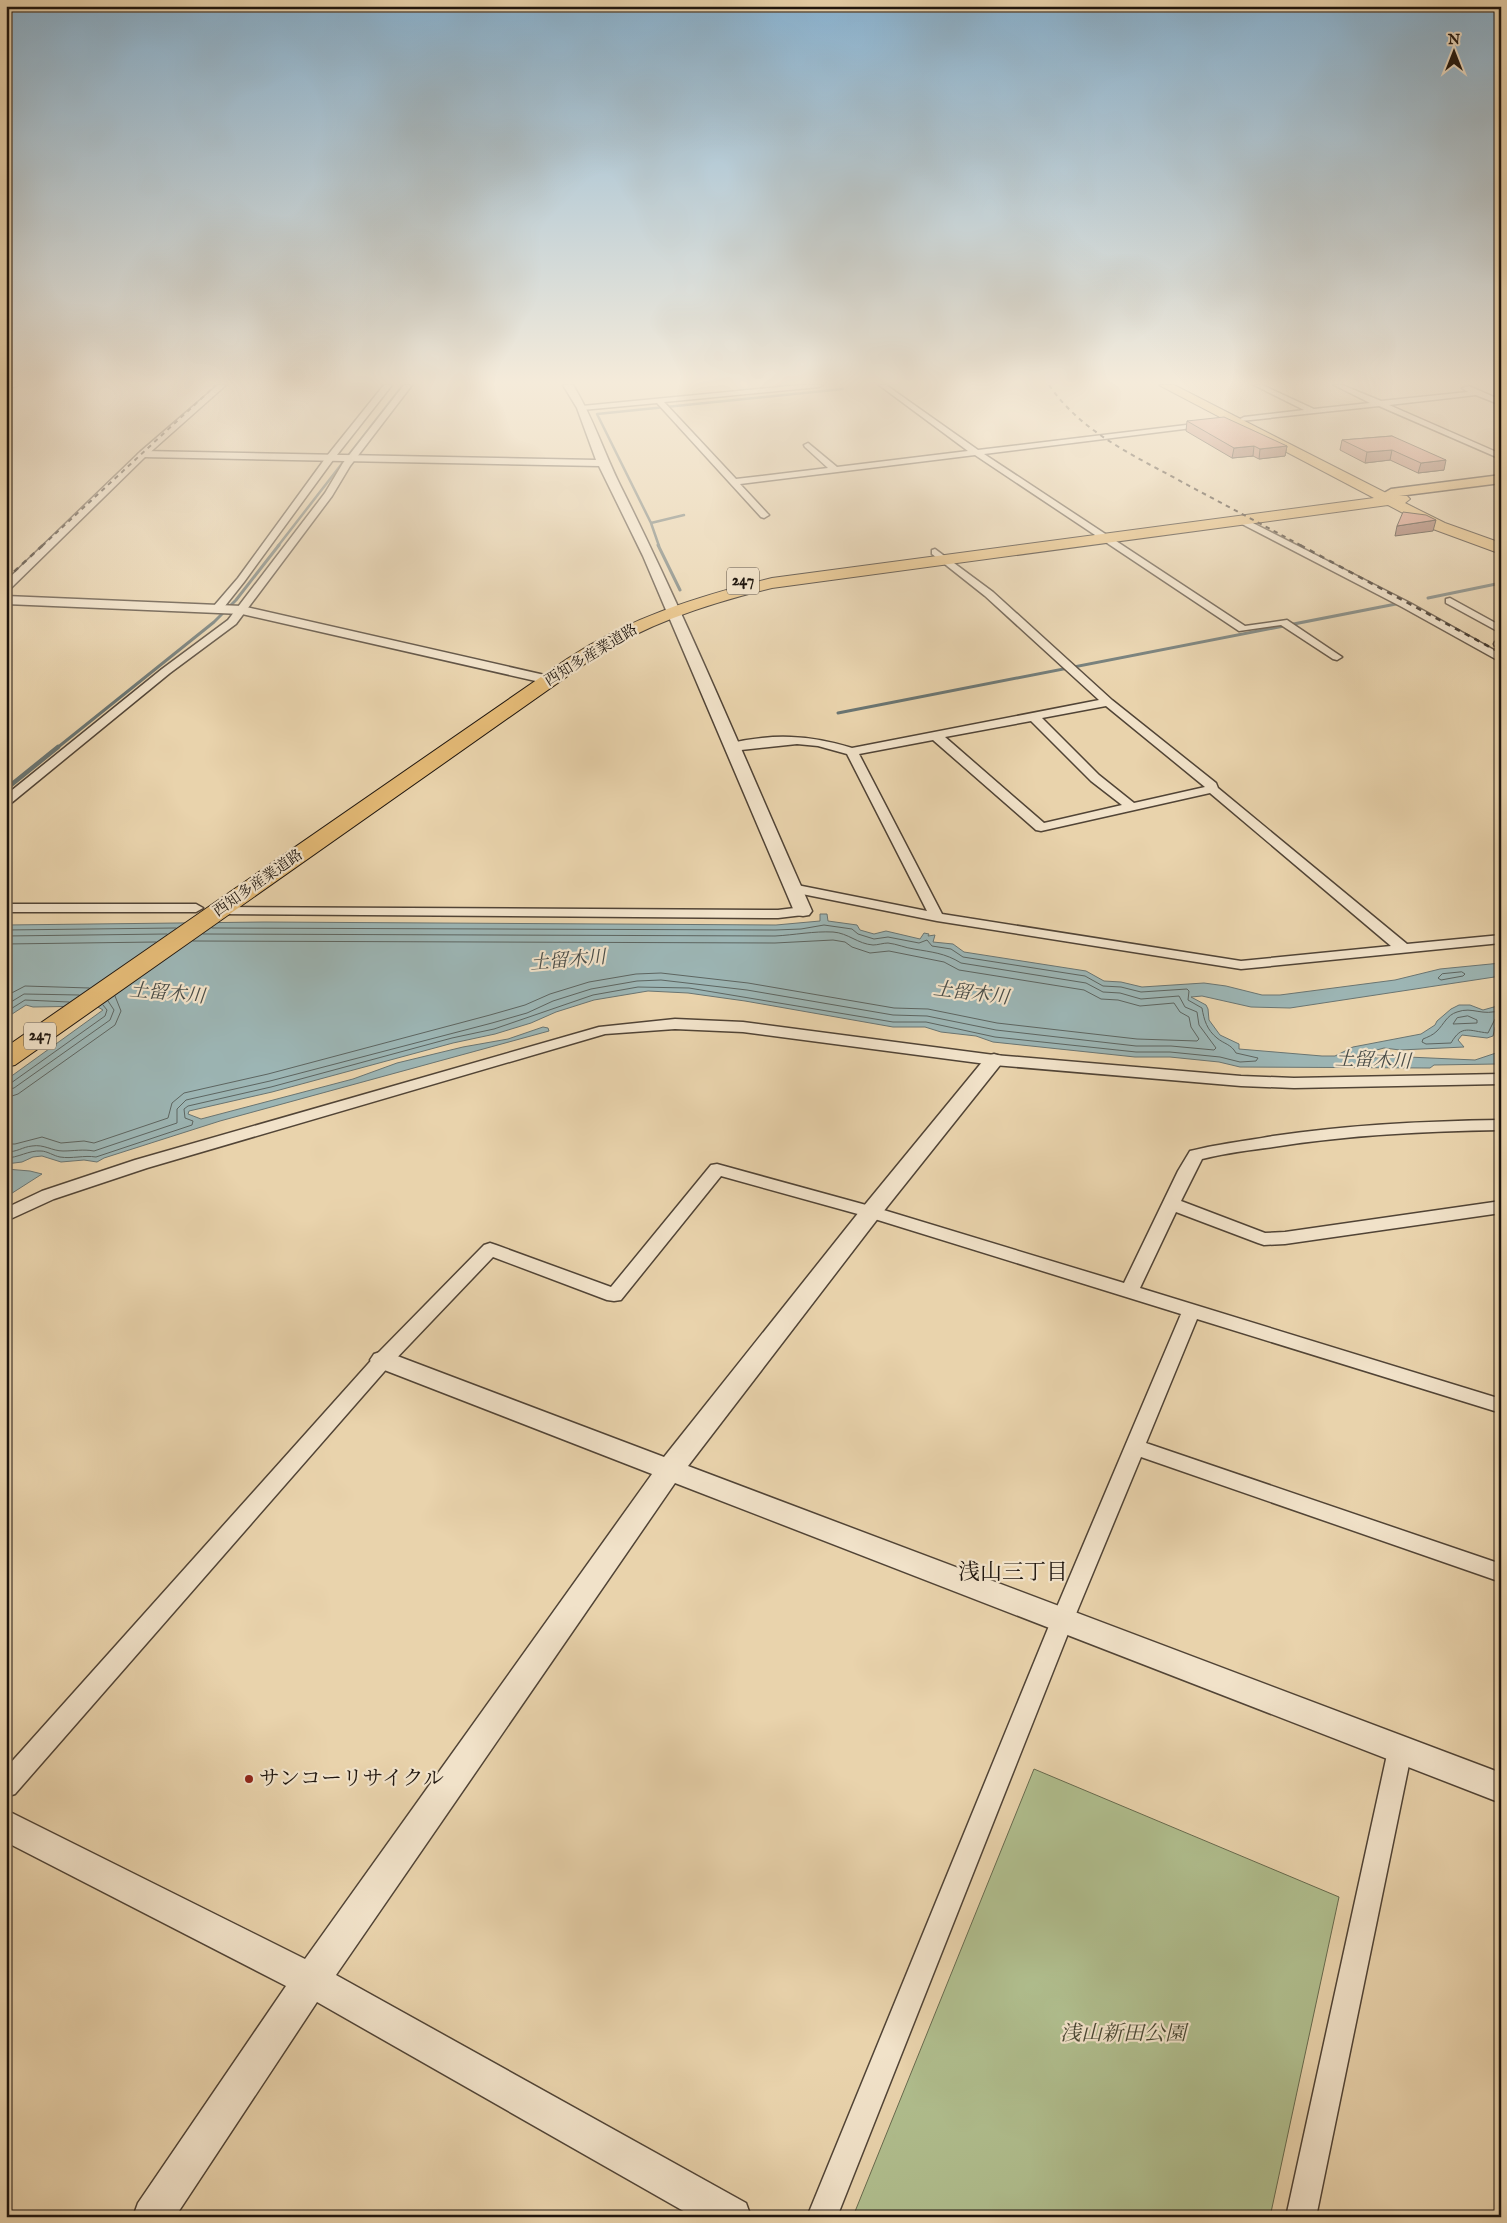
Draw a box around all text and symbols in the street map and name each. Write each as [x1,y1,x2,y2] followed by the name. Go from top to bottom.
[1430,28,1480,78] north arrow
[1447,31,1460,49] text: N
[727,568,759,594] road number: 247
[541,620,641,690] street label: 西知多産業道路
[210,845,306,921] street label: 西知多産業道路
[529,946,609,976] water label: 土留木川
[932,977,1012,1011] water label: 土留木川
[128,979,208,1009] water label: 土留木川
[24,1022,56,1050] road number: 247
[1335,1048,1413,1074] water label: 土留木川
[958,1559,1068,1587] district label: 浅山三丁目
[259,1766,444,1793] place label: サンコーリサイクル
[243,1773,255,1785] marker: サンコーリサイクル
[1060,2021,1189,2048] park label: 浅山新田公園

